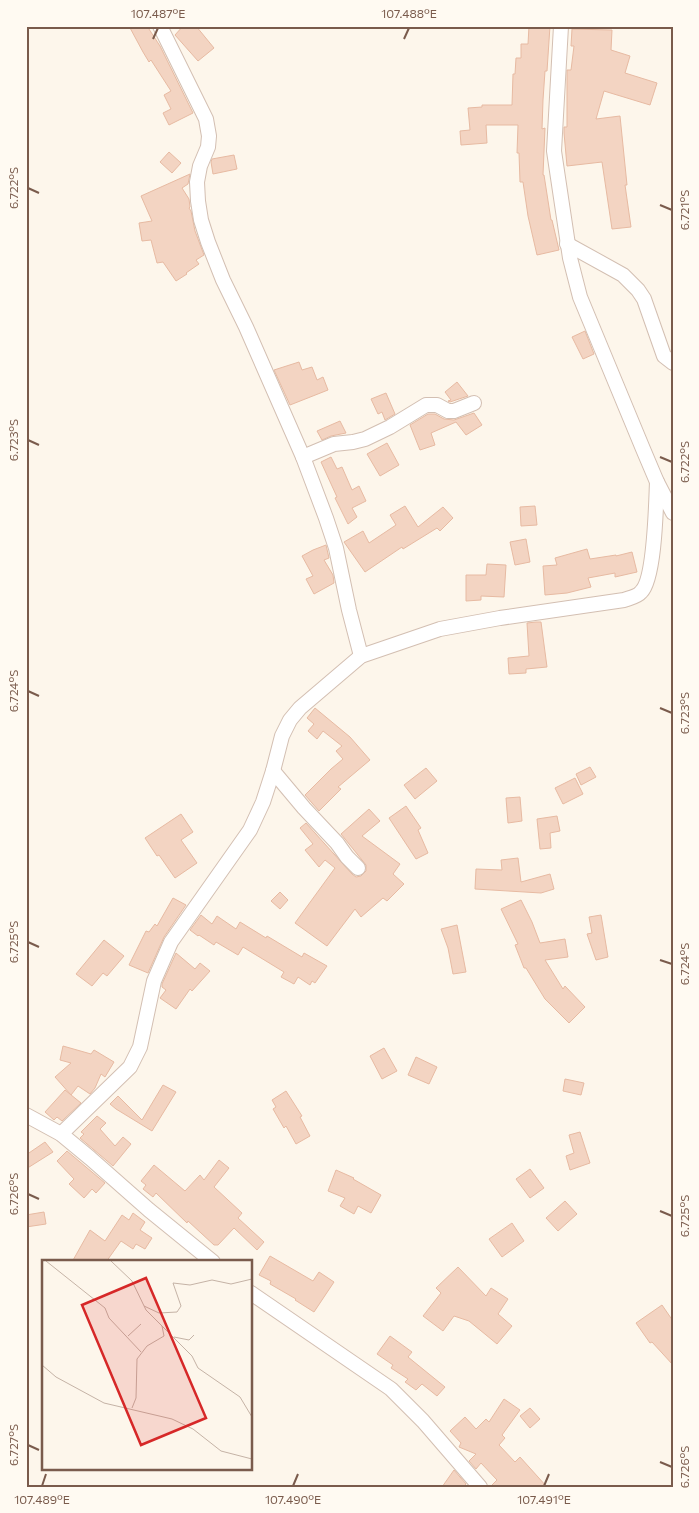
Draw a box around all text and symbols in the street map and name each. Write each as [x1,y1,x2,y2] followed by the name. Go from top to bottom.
[131,6,185,20] text: 107.487°E
[381,6,437,20] text: 107.488°E
[6,167,20,209] text: 6.722°S
[677,190,691,230] text: 6.721°S
[6,419,20,461] text: 6.723°S
[677,441,691,483] text: 6.722°S
[6,670,20,712] text: 6.724°S
[677,692,691,734] text: 6.723°S
[6,921,20,963] text: 6.725°S
[677,943,691,985] text: 6.724°S
[6,1173,20,1215] text: 6.726°S
[677,1195,691,1237] text: 6.725°S
[42,1260,252,1470] inset map
[6,1424,20,1466] text: 6.727°S
[677,1446,691,1488] text: 6.726°S
[14,1492,70,1506] text: 107.489°E
[265,1492,321,1506] text: 107.490°E
[517,1492,571,1506] text: 107.491°E

